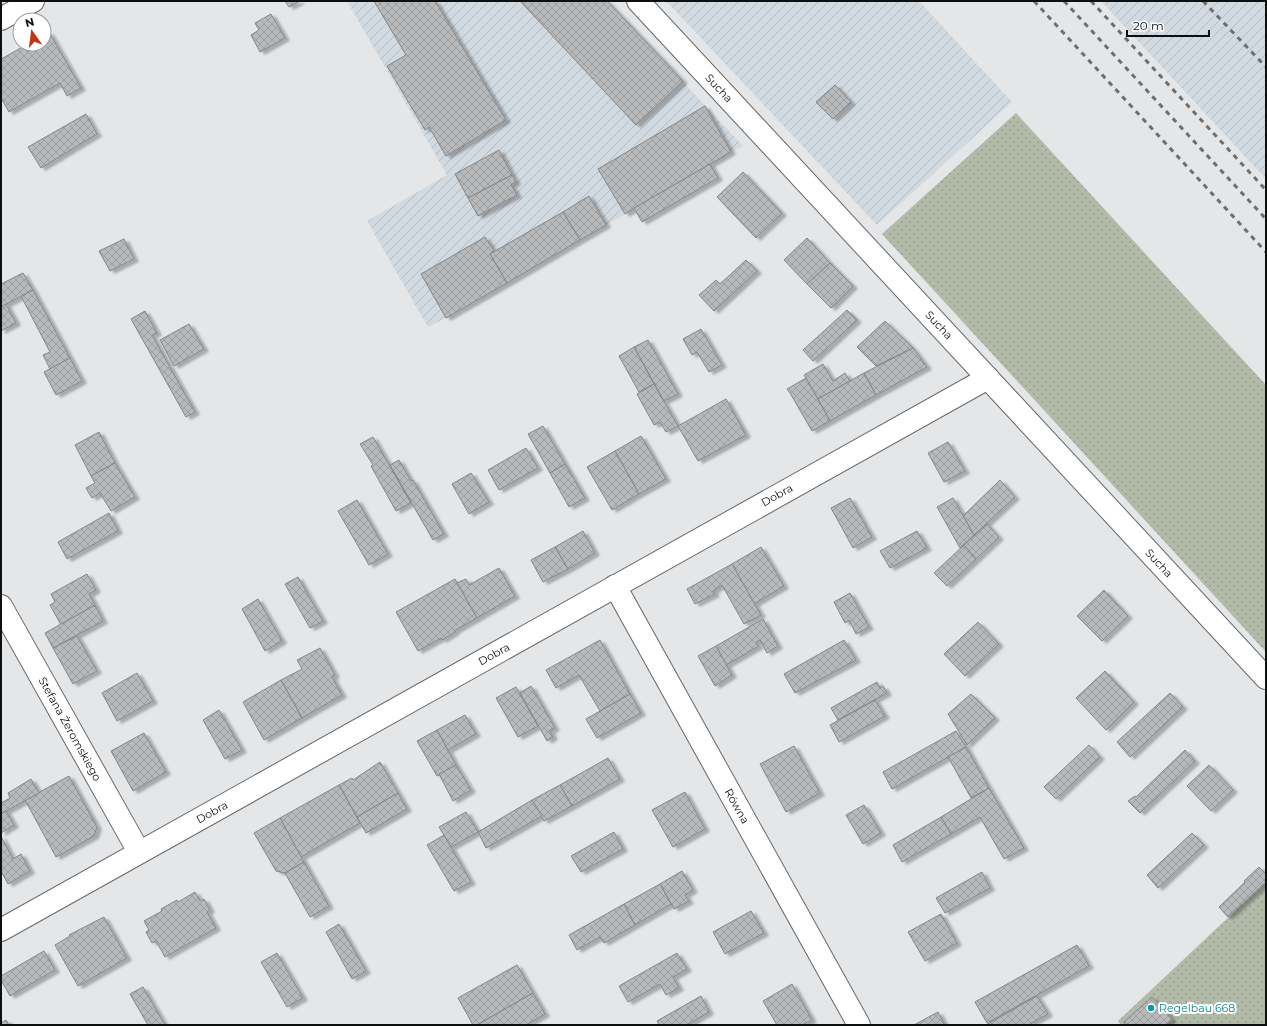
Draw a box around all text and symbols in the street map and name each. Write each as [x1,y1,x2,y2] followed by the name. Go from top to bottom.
[12,12,52,52] north arrow
[1127,12,1209,38] scale bar
[24,14,36,30] text: N
[1133,18,1164,33] text: 20 m
[702,71,736,105] street label: Sucha
[922,308,956,342] street label: Sucha
[759,481,795,509] street label: Dobra
[1142,546,1176,580] street label: Sucha
[476,640,512,668] street label: Dobra
[36,674,105,784] street label: Stefana Żeromskiego
[722,786,752,826] street label: Równa
[194,798,230,826] street label: Dobra
[1159,1001,1235,1015] place label: Regelbau 668
[1146,1003,1156,1013] marker: Regelbau 668

